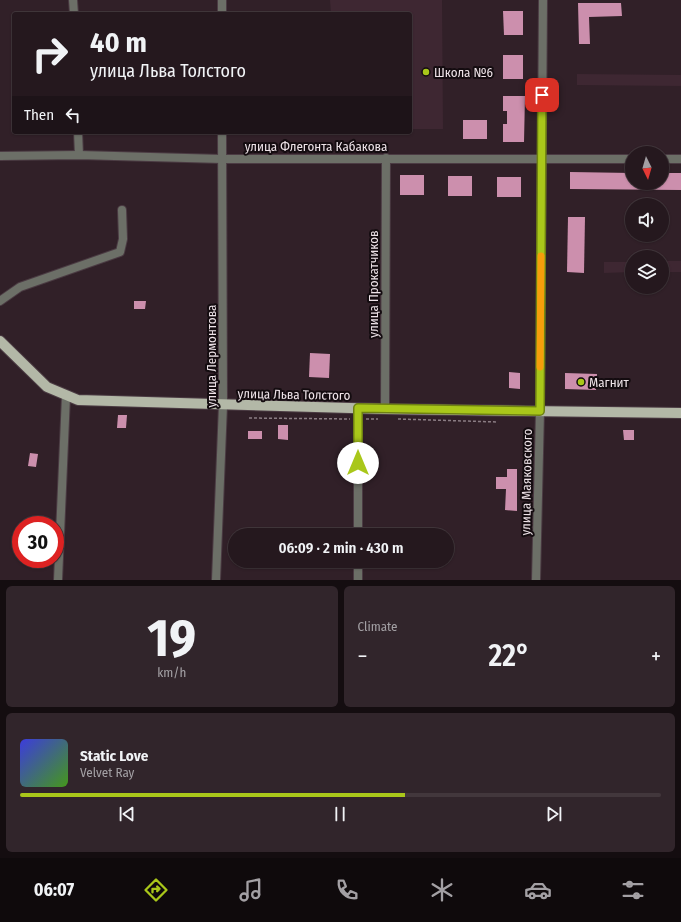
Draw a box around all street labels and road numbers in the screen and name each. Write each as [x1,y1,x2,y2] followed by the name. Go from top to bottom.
[245,139,387,154] street label: улица Флегонта Кабакова
[366,230,381,338] street label: улица Прокатчиков
[204,305,219,407] street label: улица Лермонтова
[238,386,351,403] street label: улица Льва Толстого
[518,428,535,536] street label: улица Маяковского

